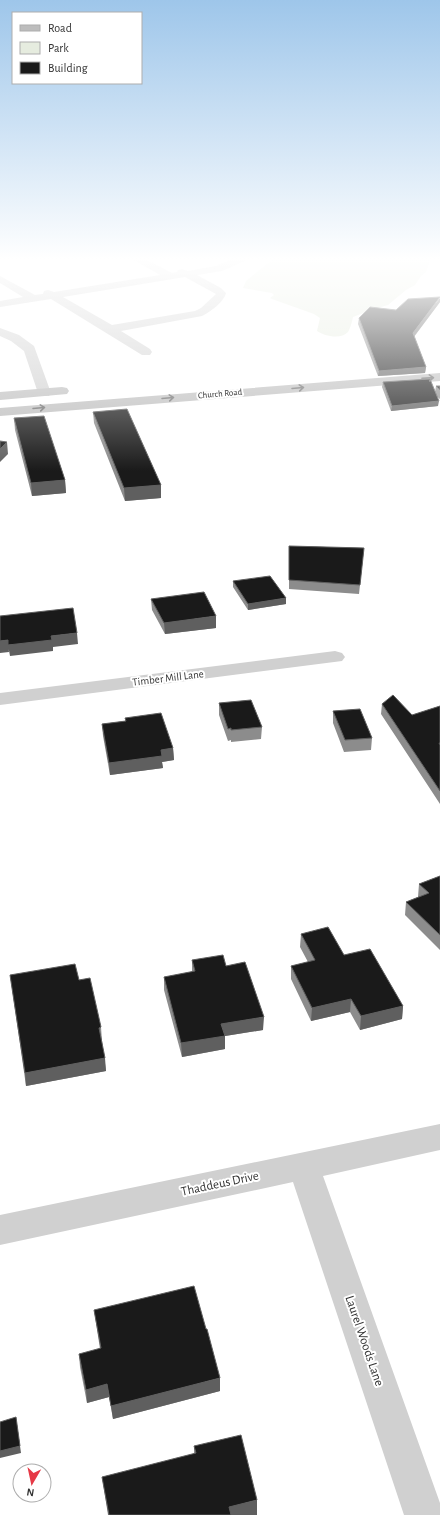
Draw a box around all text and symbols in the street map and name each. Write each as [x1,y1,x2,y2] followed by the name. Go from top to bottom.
[12,12,142,84] legend
[48,22,72,34] text: Road
[48,42,69,54] text: Park
[48,62,88,74] text: Building
[421,374,434,381] one-way arrow
[291,384,304,391] one-way arrow
[198,388,243,400] street label: Church Road
[161,394,174,402] one-way arrow
[32,405,45,412] one-way arrow
[132,668,204,688] street label: Timber Mill Lane
[180,1169,260,1199] street label: Thaddeus Drive
[342,1294,386,1388] street label: Laurel Woods Lane
[12,1463,52,1503] north arrow
[26,1486,35,1498] text: N

